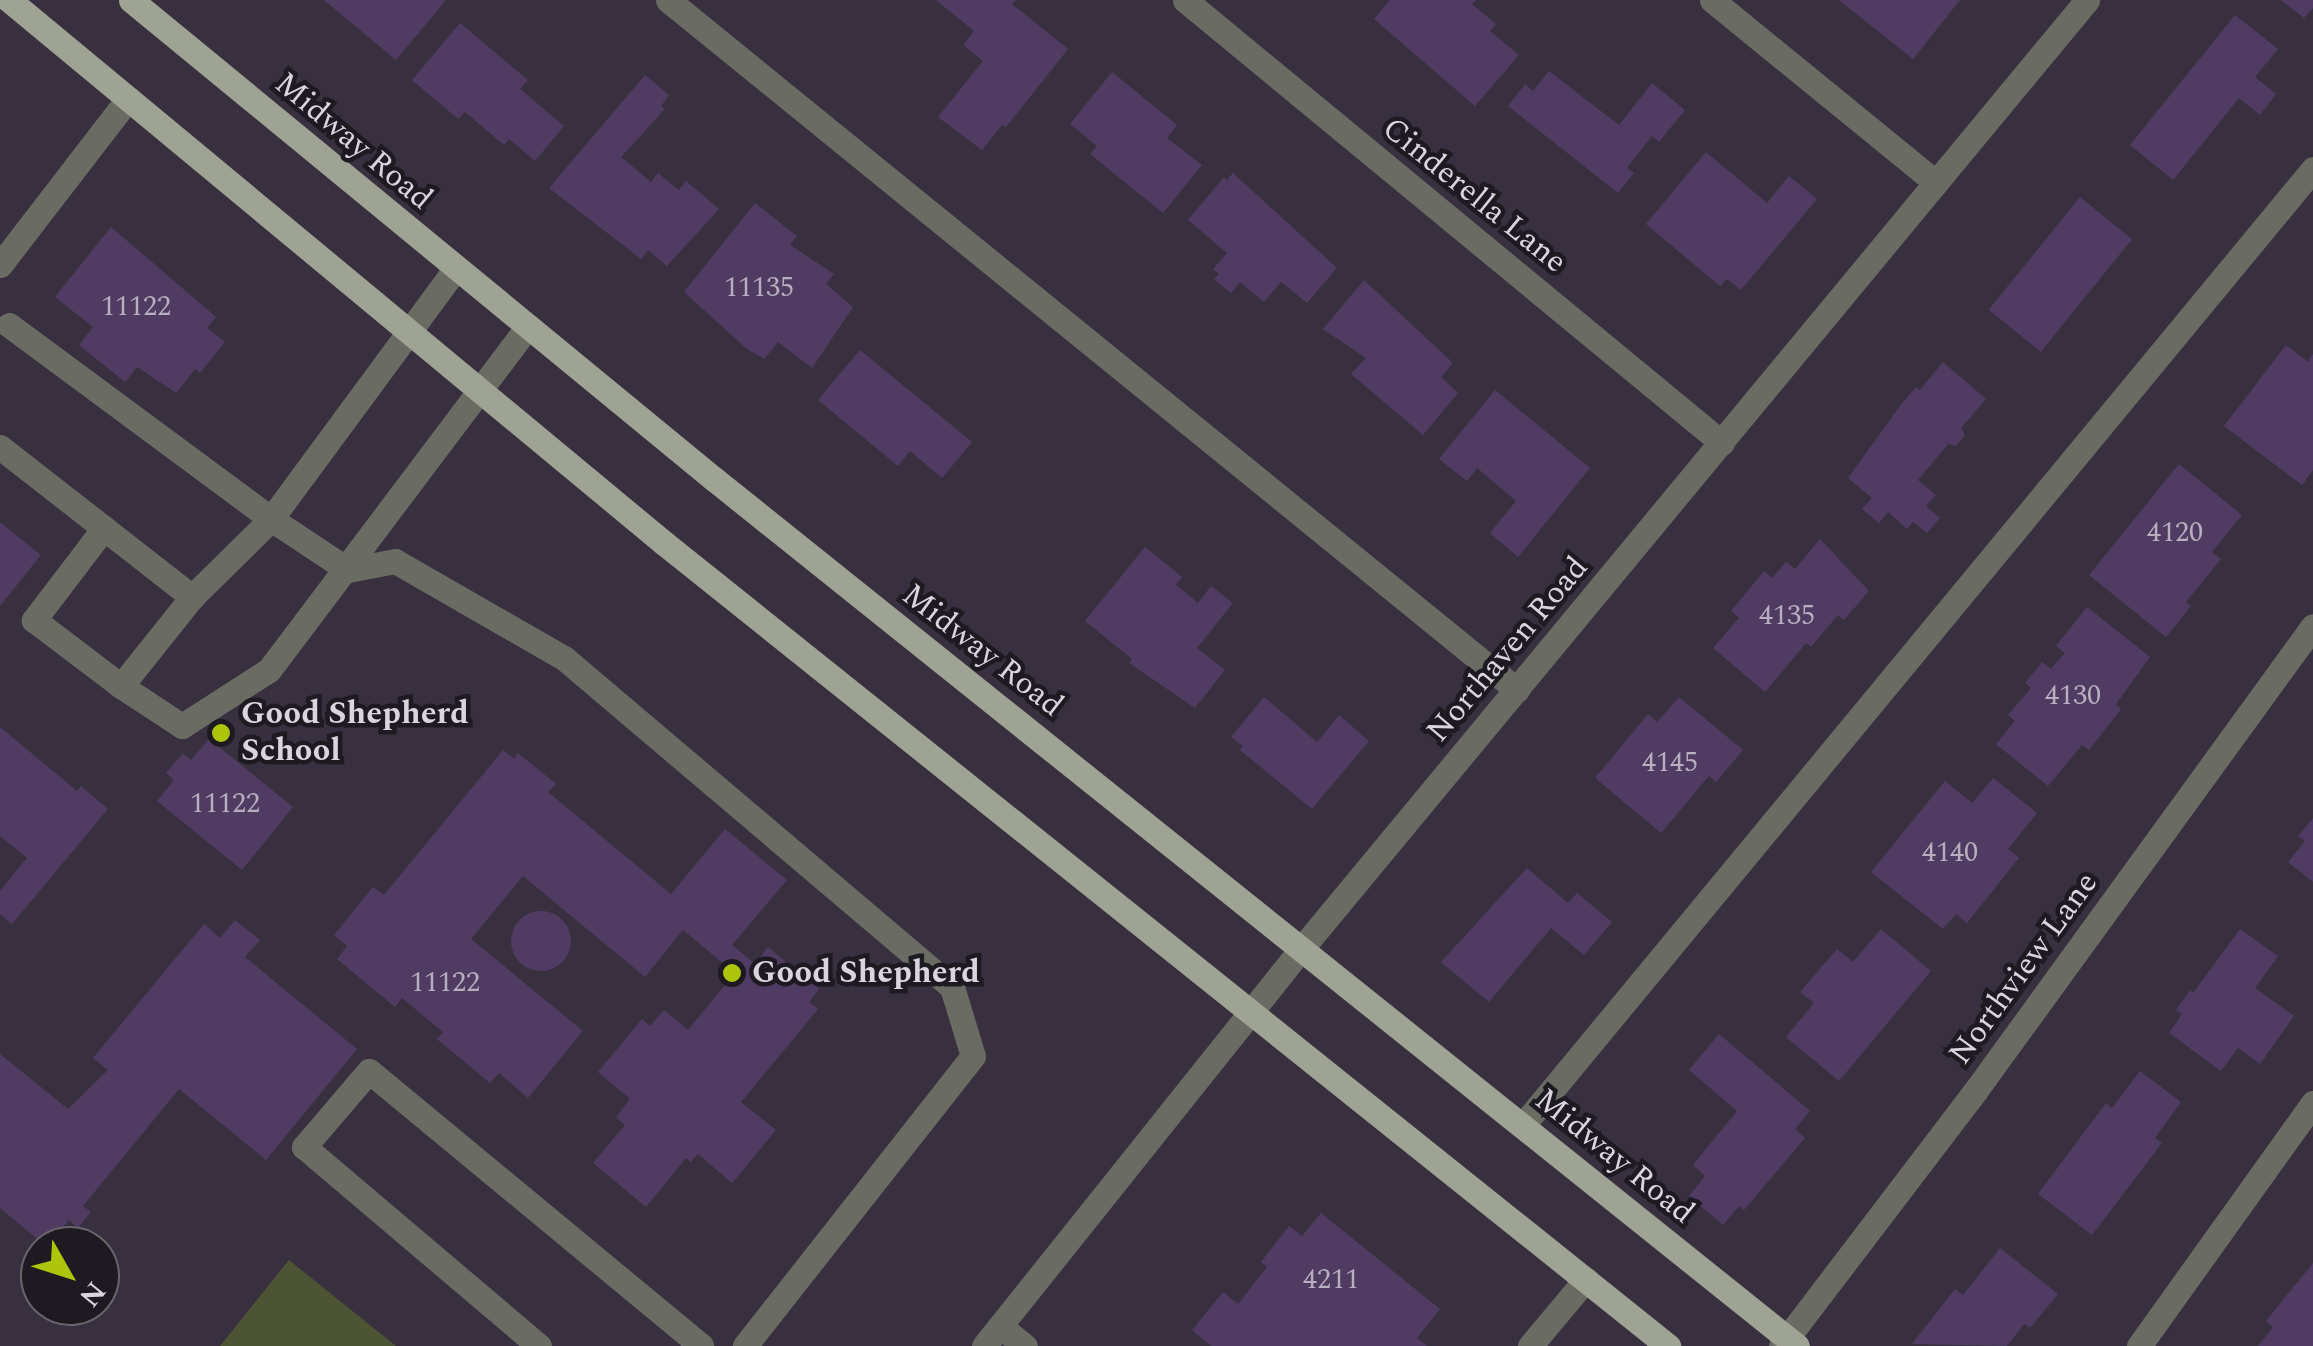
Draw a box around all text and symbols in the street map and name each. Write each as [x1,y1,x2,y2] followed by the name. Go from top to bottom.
[266,65,440,219] street label: Midway Road
[1374,110,1574,282] street label: Cinderella Lane
[724,271,794,305] house number: 11135
[101,290,171,324] house number: 11122
[2147,516,2203,550] house number: 4120
[1419,549,1597,751] street label: Northaven Road
[894,576,1070,726] street label: Midway Road
[1759,599,1815,633] house number: 4135
[2045,679,2101,713] house number: 4130
[241,696,469,771] place label: Good Shepherd School
[210,722,232,744] marker: Good Shepherd School
[1642,746,1698,780] house number: 4145
[190,787,260,821] house number: 11122
[1922,836,1978,870] house number: 4140
[1941,865,2107,1073] street label: Northview Lane
[752,954,980,992] place label: Good Shepherd
[721,962,743,984] marker: Good Shepherd
[410,966,480,1000] house number: 11122
[1527,1081,1701,1233] street label: Midway Road
[20,1226,120,1326] north arrow
[1303,1263,1359,1297] house number: 4211
[68,1272,116,1316] text: N

